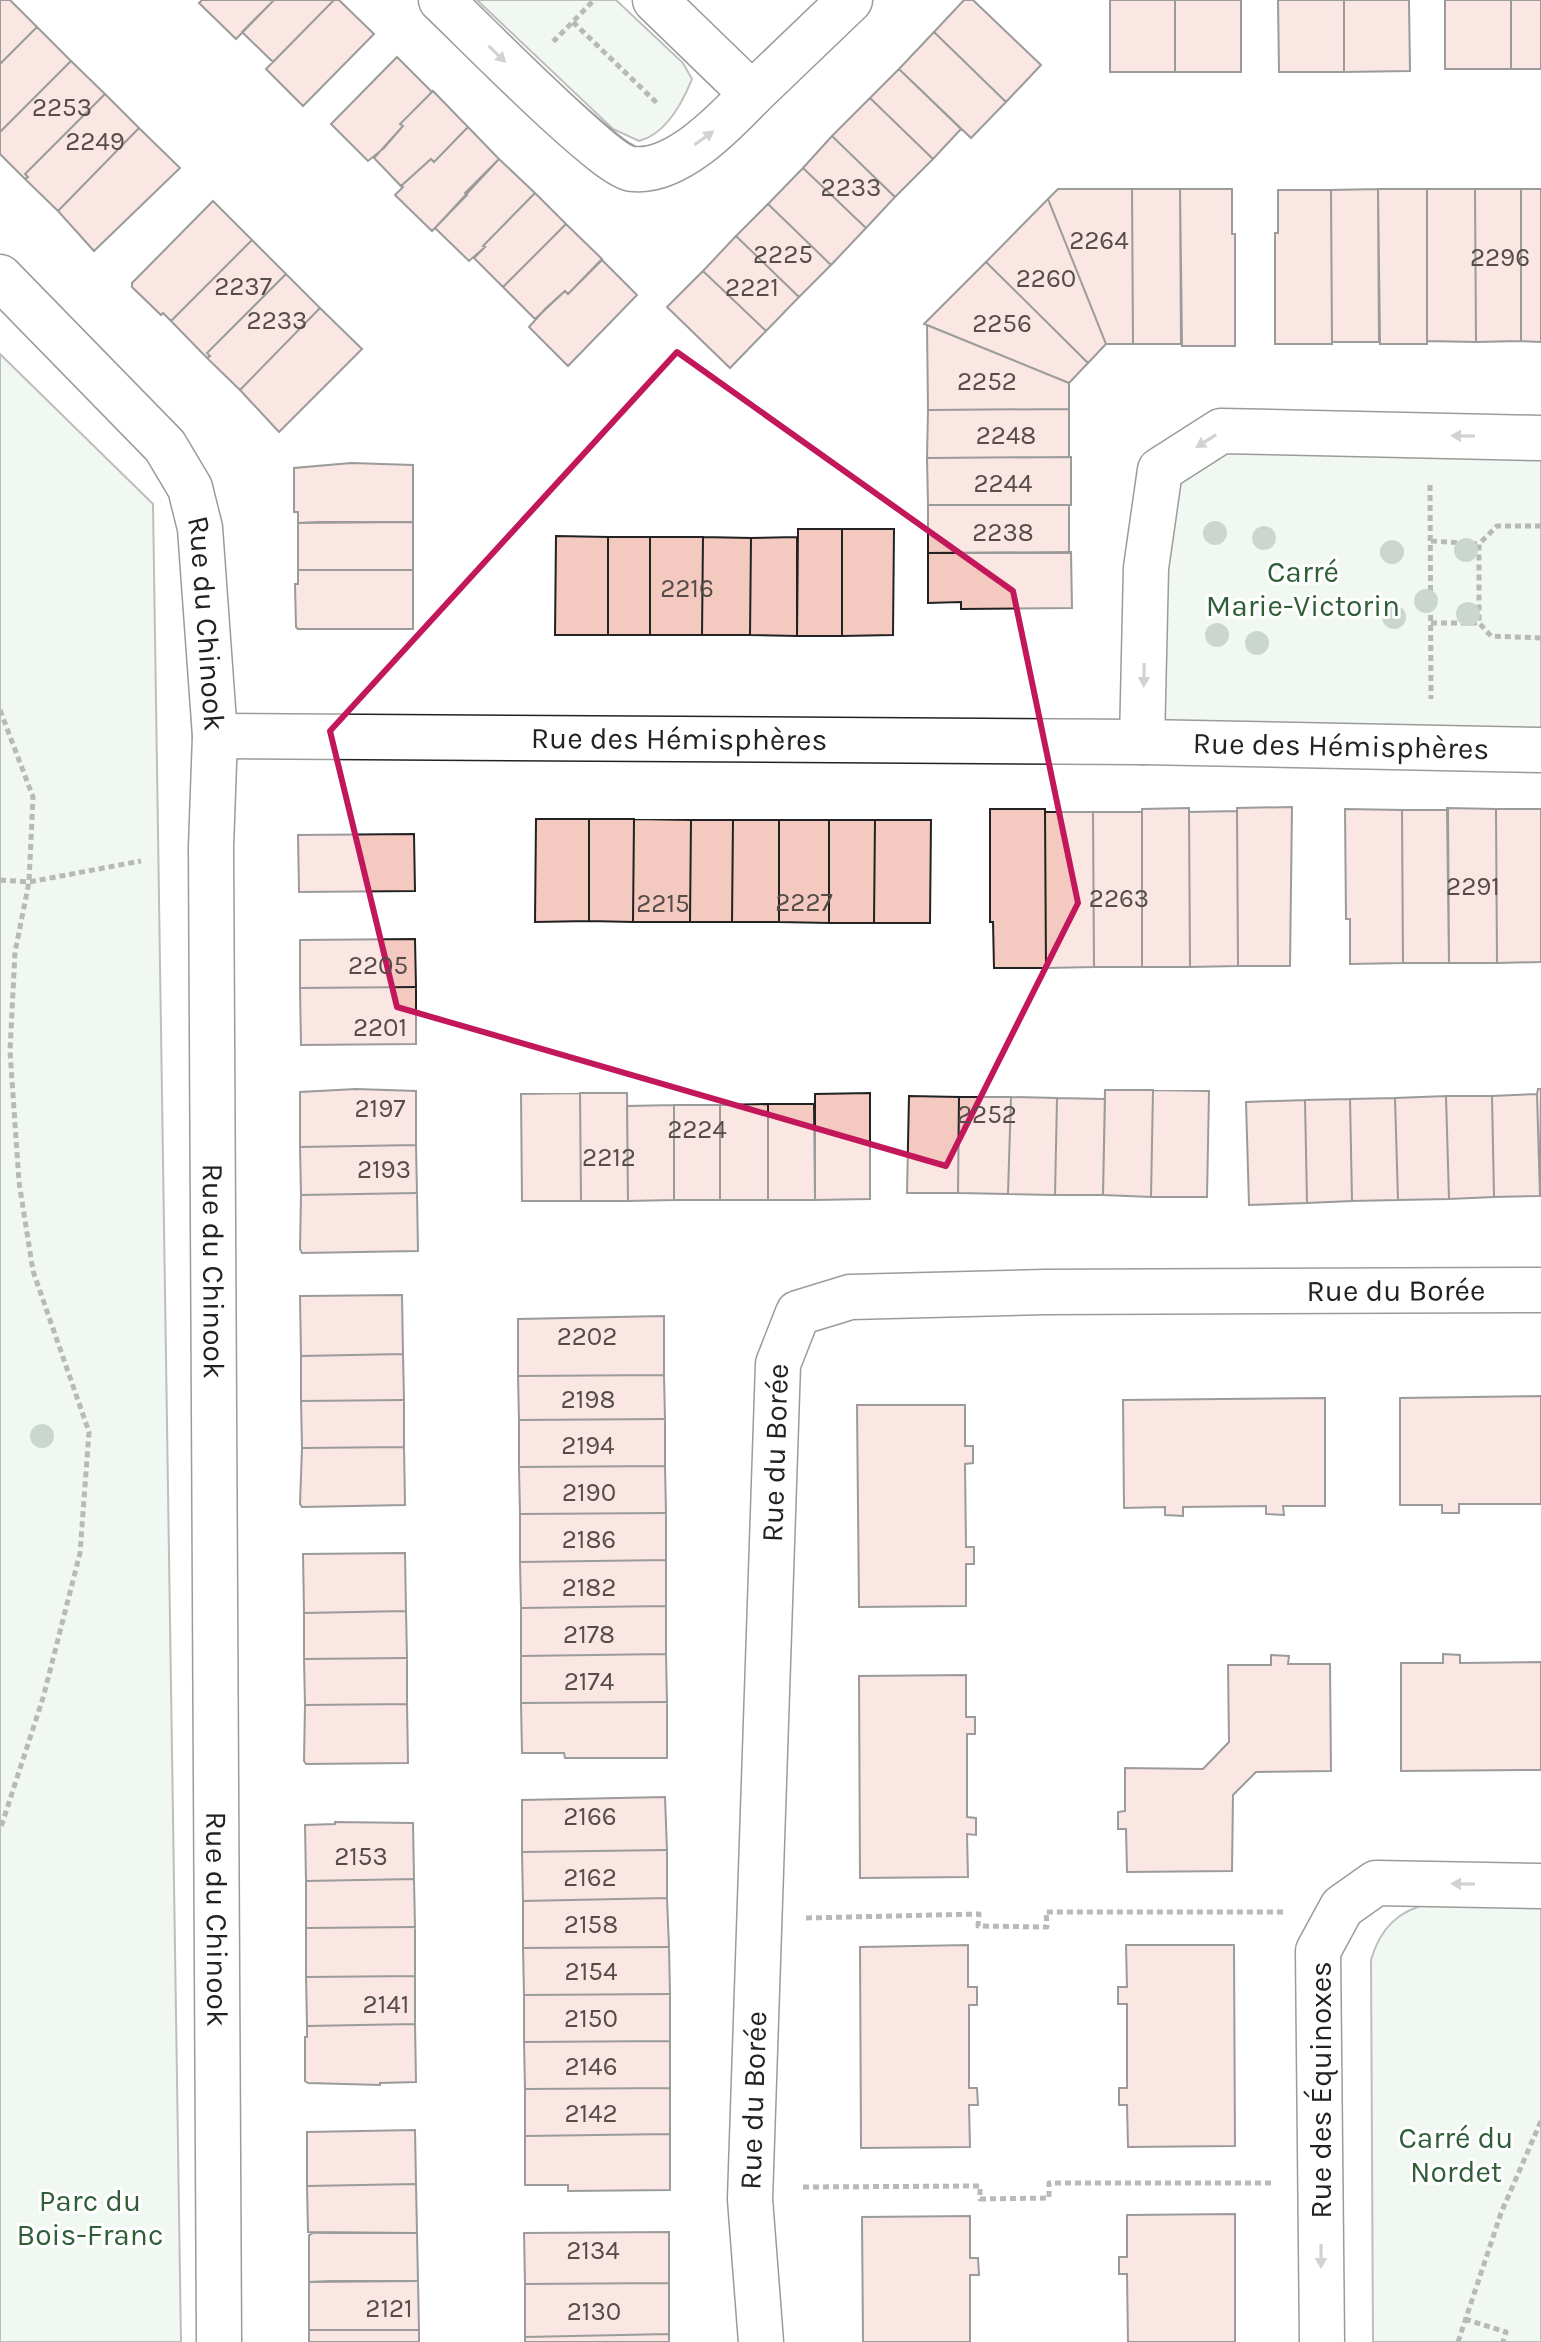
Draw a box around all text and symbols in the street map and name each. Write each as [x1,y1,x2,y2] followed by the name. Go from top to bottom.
[488,45,507,63] one-way arrow
[32,92,92,123] house number: 2253
[65,126,125,157] house number: 2249
[694,131,715,146] one-way arrow
[821,172,881,203] house number: 2233
[1069,225,1129,256] house number: 2264
[753,239,813,270] house number: 2225
[1470,242,1530,273] house number: 2296
[1016,263,1076,294] house number: 2260
[214,271,272,302] house number: 2237
[725,272,779,303] house number: 2221
[247,305,307,336] house number: 2233
[972,308,1032,339] house number: 2256
[957,366,1017,397] house number: 2252
[976,420,1036,451] house number: 2248
[1450,430,1475,442] one-way arrow
[1195,433,1217,447] one-way arrow
[973,468,1033,499] house number: 2244
[180,512,233,732] street label: Rue du Chinook
[972,517,1034,548] house number: 2238
[1206,554,1400,624] park label: Carré Marie-Victorin
[660,573,714,604] house number: 2216
[1137,663,1150,688] one-way arrow
[531,720,827,758] street label: Rue des Hémisphères
[1192,725,1490,767] street label: Rue des Hémisphères
[1446,871,1500,902] house number: 2291
[1089,883,1149,914] house number: 2263
[775,887,833,918] house number: 2227
[636,888,690,919] house number: 2215
[348,950,408,981] house number: 2205
[353,1012,407,1043] house number: 2201
[355,1093,405,1124] house number: 2197
[957,1099,1017,1130] house number: 2252
[667,1114,727,1145] house number: 2224
[582,1142,636,1173] house number: 2212
[357,1154,411,1185] house number: 2193
[195,1163,232,1379] street label: Rue du Chinook
[1306,1272,1485,1309] street label: Rue du Borée
[557,1321,617,1352] house number: 2202
[754,1363,796,1543] street label: Rue du Borée
[561,1384,615,1415] house number: 2198
[561,1430,615,1461] house number: 2194
[562,1477,616,1508] house number: 2190
[562,1524,616,1555] house number: 2186
[562,1572,616,1603] house number: 2182
[563,1619,615,1650] house number: 2178
[564,1666,614,1697] house number: 2174
[563,1801,617,1832] house number: 2166
[198,1811,235,2027] street label: Rue du Chinook
[334,1841,388,1872] house number: 2153
[563,1862,617,1893] house number: 2162
[1450,1878,1475,1891] one-way arrow
[564,1909,618,1940] house number: 2158
[565,1956,617,1987] house number: 2154
[1303,1961,1339,2219] street label: Rue des Équinoxes
[363,1989,409,2020] house number: 2141
[564,2003,618,2034] house number: 2150
[732,2010,774,2190] street label: Rue du Borée
[564,2051,618,2082] house number: 2146
[564,2098,618,2129] house number: 2142
[1398,2120,1514,2190] park label: Carré du Nordet
[17,2183,163,2253] park label: Parc du Bois-Franc
[566,2235,620,2266] house number: 2134
[1315,2244,1327,2269] one-way arrow
[365,2293,413,2324] house number: 2121
[567,2296,621,2327] house number: 2130

